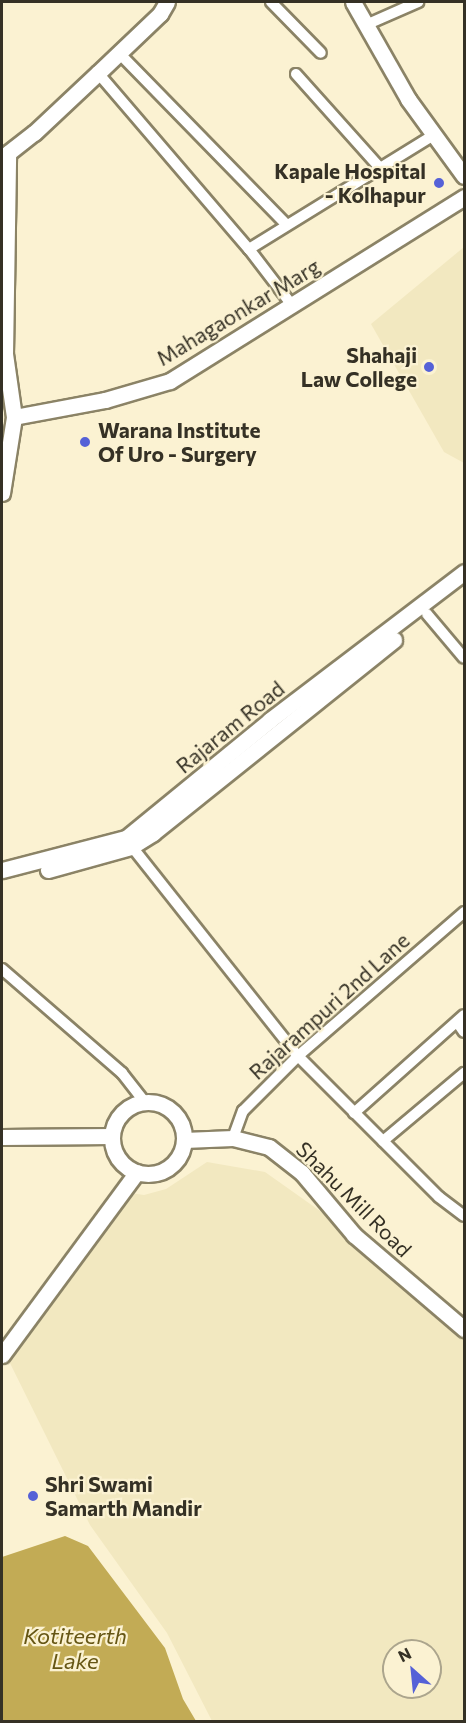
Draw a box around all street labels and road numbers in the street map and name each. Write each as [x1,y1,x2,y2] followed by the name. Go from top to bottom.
[152,253,324,371] street label: Mahagaonkar Marg
[171,676,289,778] street label: Rajaram Road
[244,927,414,1085] street label: Rajarampuri 2nd Lane
[291,1136,417,1262] street label: Shahu Mill Road

